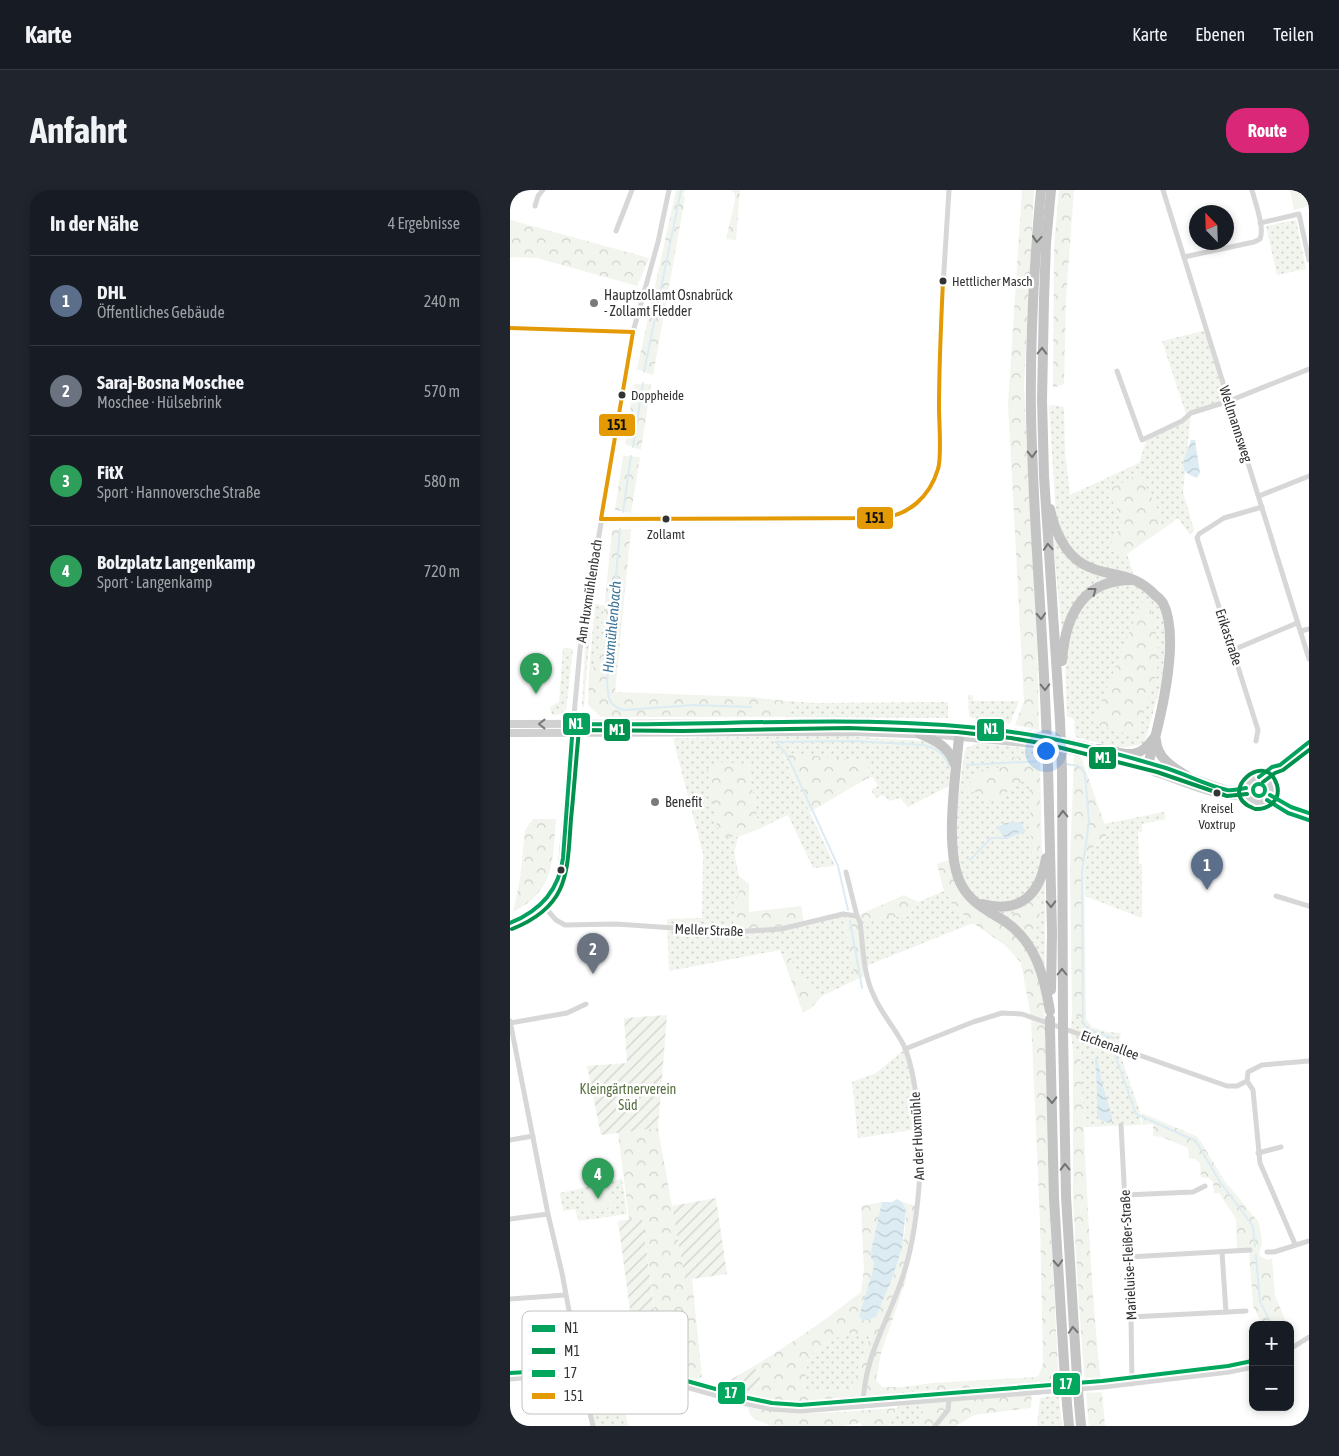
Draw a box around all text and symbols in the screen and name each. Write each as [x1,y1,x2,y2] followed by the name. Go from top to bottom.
[25,21,72,48] text: Karte
[1132,24,1167,45] text: Karte
[1195,24,1245,45] text: Ebenen
[1273,24,1314,45] text: Teilen
[1226,108,1309,153] button: Route
[30,110,127,150] text: Anfahrt
[1189,205,1234,250] north arrow
[50,211,139,235] text: In der Nähe
[388,214,460,232] text: 4 Ergebnisse
[1031,235,1042,243] one-way arrow
[952,274,1032,289] place label: Hettlicher Masch
[938,276,948,286] marker: Hettlicher Masch
[97,281,126,303] text: DHL
[604,287,733,319] place label: Hauptzollamt Osnabrück - Zollamt Fledder
[62,292,70,310] text: 1
[424,292,460,310] text: 240 m
[588,297,600,309] marker: Hauptzollamt Osnabrück - Zollamt Fledder
[97,303,225,321] text: Öffentliches Gebäude
[1037,347,1048,355] one-way arrow
[97,371,244,393] text: Saraj-Bosna Moschee
[62,382,70,400] text: 2
[424,382,460,400] text: 570 m
[1216,384,1256,464] street label: Wellmannsweg
[631,388,684,403] place label: Doppheide
[617,390,627,400] marker: Doppheide
[97,393,222,411] text: Moschee · Hülsebrink
[598,413,636,437] line badge: 151
[607,417,627,433] text: 151
[1027,450,1038,458] one-way arrow
[97,461,123,483] text: FitX
[62,472,70,490] text: 3
[424,472,460,490] text: 580 m
[97,483,261,501] text: Sport · Hannoversche Straße
[856,506,894,530] line badge: 151
[865,510,885,526] text: 151
[661,514,671,524] marker: Zollamt
[647,527,685,542] place label: Zollamt
[573,538,605,644] street label: Am Huxmühlenbach
[1043,542,1054,550] one-way arrow
[97,551,256,573] text: Bolzplatz Langenkamp
[62,562,70,580] text: 4
[424,562,460,580] text: 720 m
[97,573,212,591] text: Sport · Langenkamp
[599,580,624,674] water label: Huxmühlenbach
[1087,589,1096,597] one-way arrow
[1212,607,1246,667] street label: Erikastraße
[1036,612,1047,620] one-way arrow
[520,653,552,694] pin: 3
[1039,683,1050,691] one-way arrow
[562,712,591,736] line badge: N1
[569,716,584,732] text: N1
[603,718,631,742] line badge: M1
[976,718,1005,742] line badge: N1
[537,719,545,729] one-way arrow
[984,721,999,737] text: N1
[609,722,625,738] text: M1
[1033,738,1059,764] your location
[1088,746,1117,770] line badge: M1
[1095,750,1111,766] text: M1
[1212,788,1222,798] marker: Kreisel Voxtrup
[665,794,702,810] place label: Benefit
[649,796,661,808] marker: Benefit
[1198,801,1236,832] place label: Kreisel Voxtrup
[1057,810,1068,818] one-way arrow
[1191,849,1223,890] pin: 1
[556,865,566,875] unlabelled marker
[1046,900,1056,908] one-way arrow
[674,921,744,939] street label: Meller Straße
[577,933,609,974] pin: 2
[1057,967,1067,975] one-way arrow
[1079,1027,1141,1063] street label: Eichenallee
[580,1081,676,1113] park label: Kleingärtnerverein Süd
[907,1091,927,1181] street label: An der Huxmühle
[1047,1097,1057,1105] one-way arrow
[582,1158,614,1199] pin: 4
[1060,1163,1071,1171] one-way arrow
[1117,1189,1139,1321] street label: Marieluise-Fleißer-Straße
[1052,1259,1063,1267] one-way arrow
[522,1311,688,1414] legend
[564,1320,579,1336] text: N1
[1249,1321,1294,1411] map controls
[1249,1321,1294,1366] button: +
[1068,1325,1079,1333] one-way arrow
[564,1343,580,1359] text: M1
[564,1365,577,1381] text: 17
[1249,1366,1294,1411] button: −
[1052,1372,1081,1396] line badge: 17
[1059,1376,1073,1392] text: 17
[717,1381,746,1405] line badge: 17
[724,1385,738,1401] text: 17
[564,1388,584,1404] text: 151

